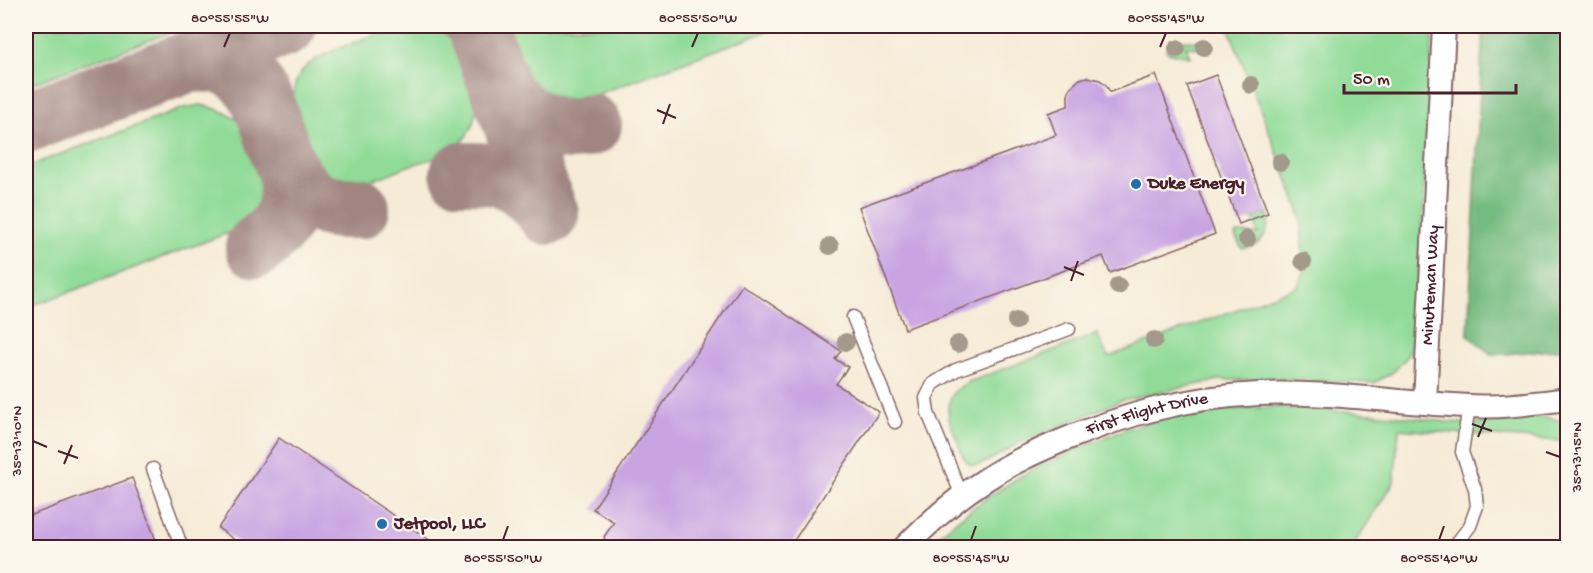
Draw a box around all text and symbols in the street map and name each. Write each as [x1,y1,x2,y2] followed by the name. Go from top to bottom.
[191,10,269,28] text: 80°55'55"W
[659,10,737,28] text: 80°55'50"W
[1127,10,1205,28] text: 80°55'45"W
[1344,57,1516,95] scale bar
[1353,70,1390,91] text: 50 m
[1146,174,1244,195] place label: Duke Energy
[1129,177,1143,191] marker: Duke Energy
[1417,225,1444,346] street label: Minuteman Way
[1082,388,1210,441] street label: First Flight Drive
[9,405,27,477] text: 35°13'10"N
[1569,422,1587,493] text: 35°13'15"N
[393,514,487,535] place label: Jetpool, LLC
[375,517,389,531] marker: Jetpool, LLC
[464,550,542,568] text: 80°55'50"W
[932,550,1010,568] text: 80°55'45"W
[1400,550,1478,568] text: 80°55'40"W

